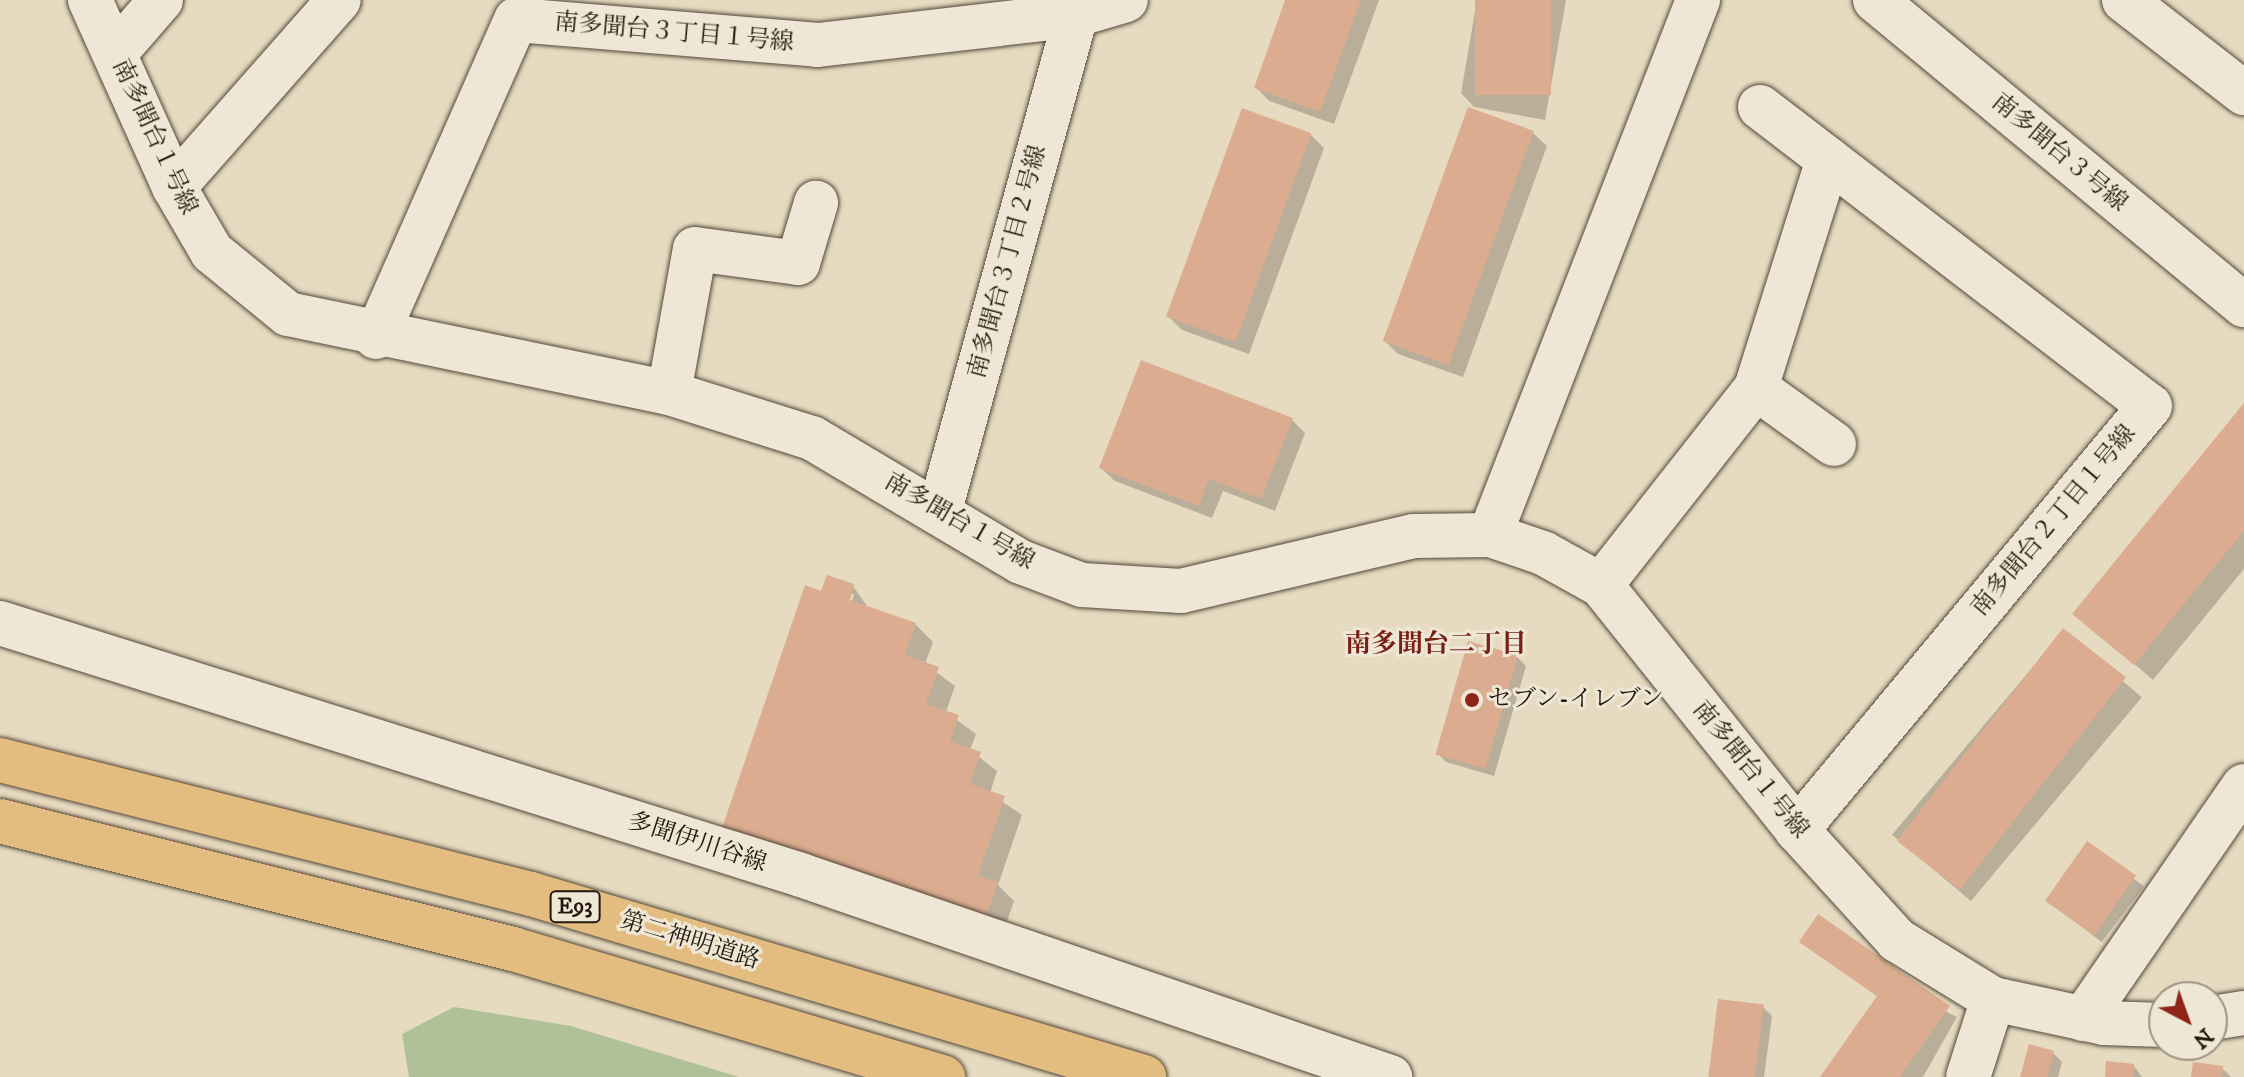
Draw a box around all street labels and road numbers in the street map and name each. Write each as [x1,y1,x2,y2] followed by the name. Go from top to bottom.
[553,8,795,58] street label: 南多聞台３丁目１号線
[105,55,203,219] street label: 南多聞台１号線
[1985,88,2133,218] street label: 南多聞台３号線
[963,142,1053,382] street label: 南多聞台３丁目２号線
[1966,420,2142,622] street label: 南多聞台２丁目１号線
[879,468,1039,576] street label: 南多聞台１号線
[1686,696,1814,844] street label: 南多聞台１号線
[624,807,770,879] street label: 多聞伊川谷線
[549,889,601,925] road number: E93
[617,906,763,976] street label: 第二神明道路

